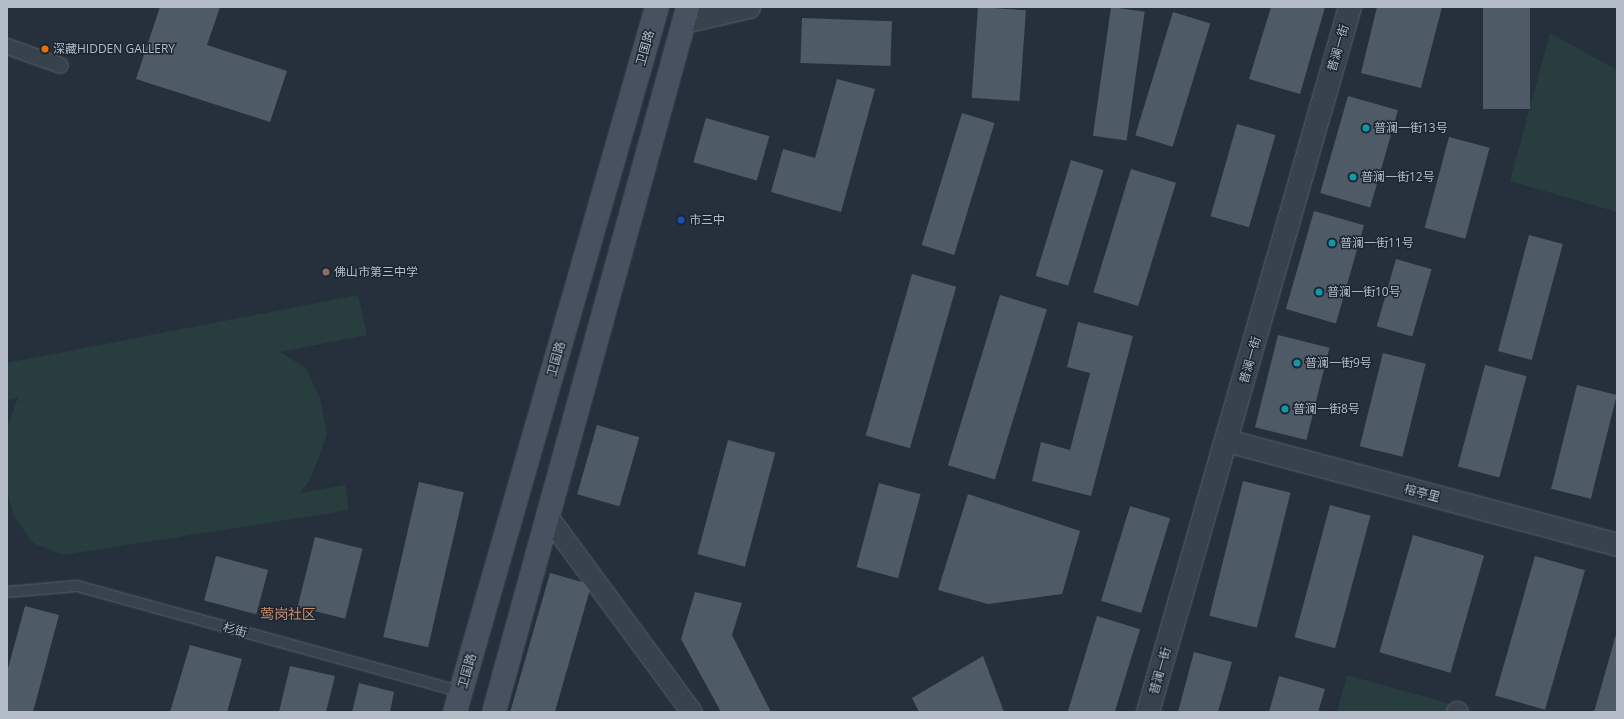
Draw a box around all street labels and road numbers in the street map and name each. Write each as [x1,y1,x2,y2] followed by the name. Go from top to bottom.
[1324,23,1352,73] street label: 普澜一街
[633,29,657,67] street label: 卫国路
[1236,335,1264,385] street label: 普澜一街
[544,340,568,378] street label: 卫国路
[1403,481,1441,505] street label: 榕亭里
[222,620,248,640] street label: 杉街
[1146,646,1174,696] street label: 普澜一街
[455,652,479,690] street label: 卫国路

